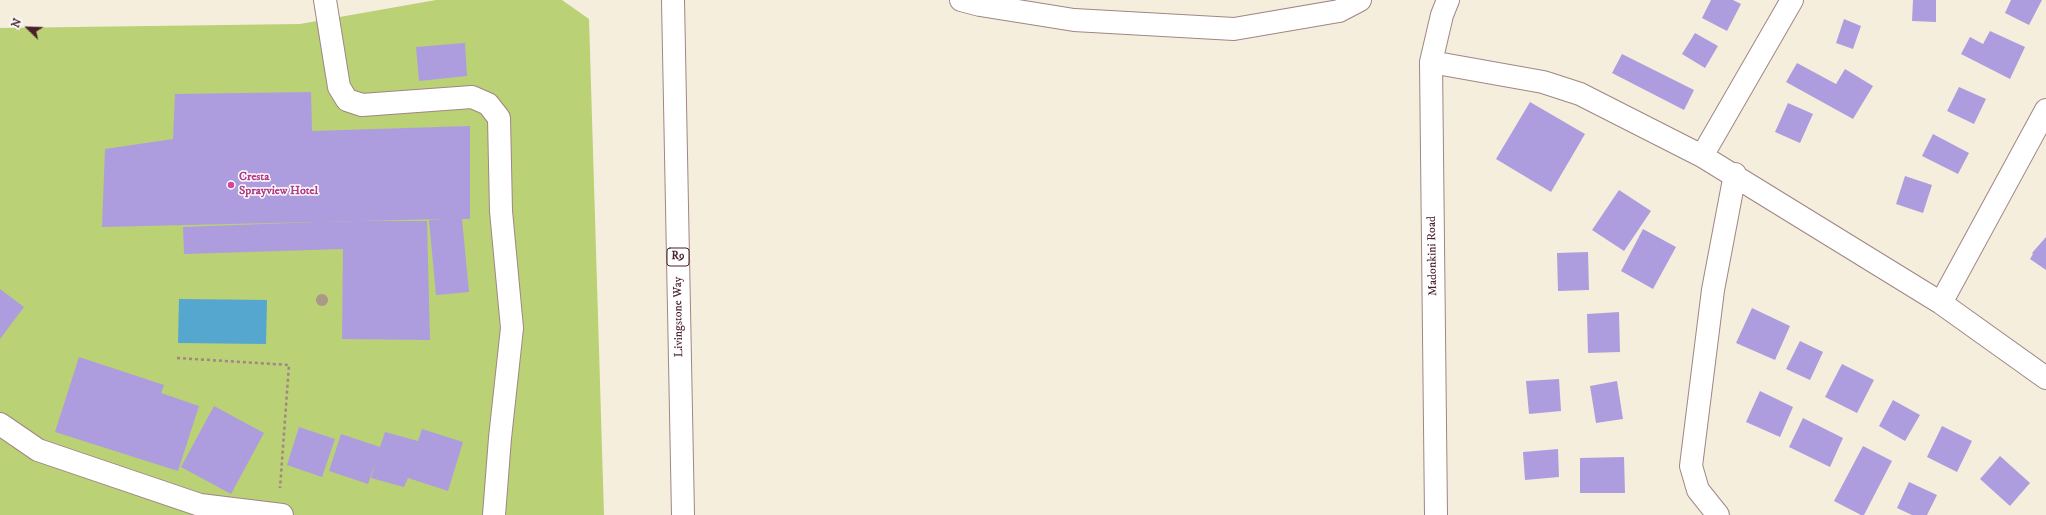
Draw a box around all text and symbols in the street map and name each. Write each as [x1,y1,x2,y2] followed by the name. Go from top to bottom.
[8,8,48,48] north arrow
[9,16,25,30] text: N
[239,171,318,199] place label: Cresta Sprayview Hotel
[226,180,236,190] marker: Cresta Sprayview Hotel
[1425,216,1441,296] street label: Madonkini Road
[667,248,689,266] road number: R9
[671,277,687,357] street label: Livingstone Way

